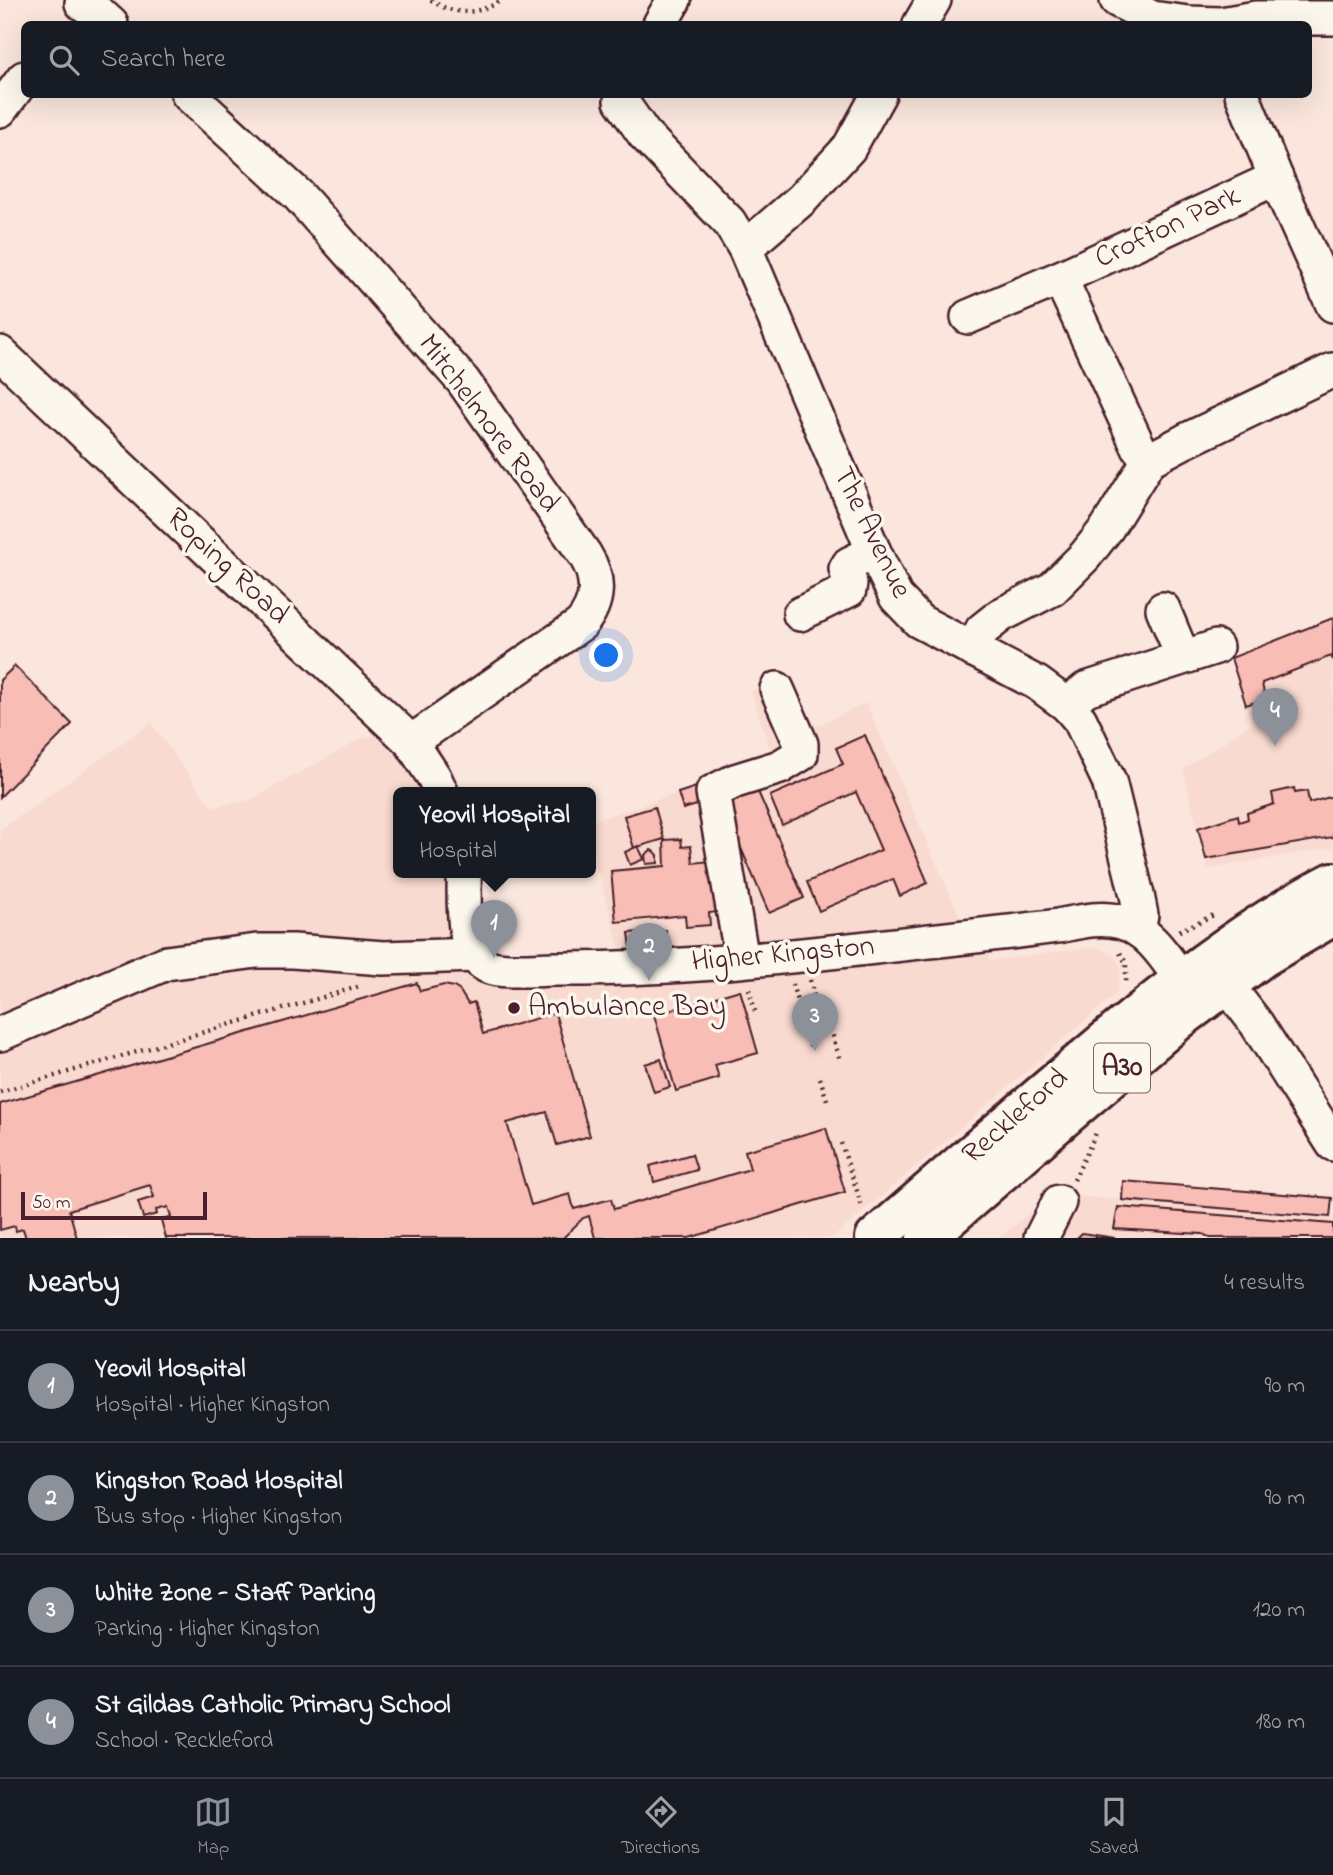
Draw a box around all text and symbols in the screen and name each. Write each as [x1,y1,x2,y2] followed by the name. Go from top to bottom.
[21,21,1312,98] search box
[45,41,83,79] icon: search
[101,41,226,79] text: Search here
[1088,175,1249,281] street label: Crofton Park
[406,325,570,523] street label: Mitchelmore Road
[820,459,922,607] street label: The Avenue
[155,498,299,636] street label: Roping Road
[589,638,623,672] your location
[1252,688,1298,746] pin: 4
[393,787,596,878] popup
[419,797,570,835] text: Yeovil Hospital
[419,835,497,868] text: Hospital
[471,900,517,958] pin: 1
[626,923,672,981] pin: 2
[690,925,876,985] street label: Higher Kingston
[528,986,726,1030] place label: Ambulance Bay
[792,993,838,1051] pin: 3
[506,1000,522,1016] marker: Ambulance Bay
[1094,1044,1150,1092] road number: A30
[953,1058,1079,1176] street label: Reckleford
[21,1189,206,1221] scale bar
[32,1190,71,1217] text: 50 m
[28,1262,120,1306] text: Nearby
[1224,1267,1305,1300] text: 4 results
[95,1351,246,1389] text: Yeovil Hospital
[47,1370,55,1403] text: 1
[1265,1370,1305,1403] text: 90 m
[95,1389,330,1422] text: Hospital · Higher Kingston
[95,1463,343,1501] text: Kingston Road Hospital
[45,1482,57,1515] text: 2
[1265,1482,1305,1515] text: 90 m
[95,1501,342,1534] text: Bus stop · Higher Kingston
[95,1575,375,1613] text: White Zone - Staff Parking
[46,1594,56,1627] text: 3
[1253,1594,1305,1627] text: 120 m
[95,1613,320,1646] text: Parking · Higher Kingston
[95,1687,451,1725] text: St Gildas Catholic Primary School
[46,1706,56,1739] text: 4
[1256,1706,1305,1739] text: 180 m
[95,1725,273,1758] text: School · Reckleford
[194,1793,232,1862] tab: Map
[621,1793,700,1862] tab: Directions
[1089,1793,1139,1862] tab: Saved

